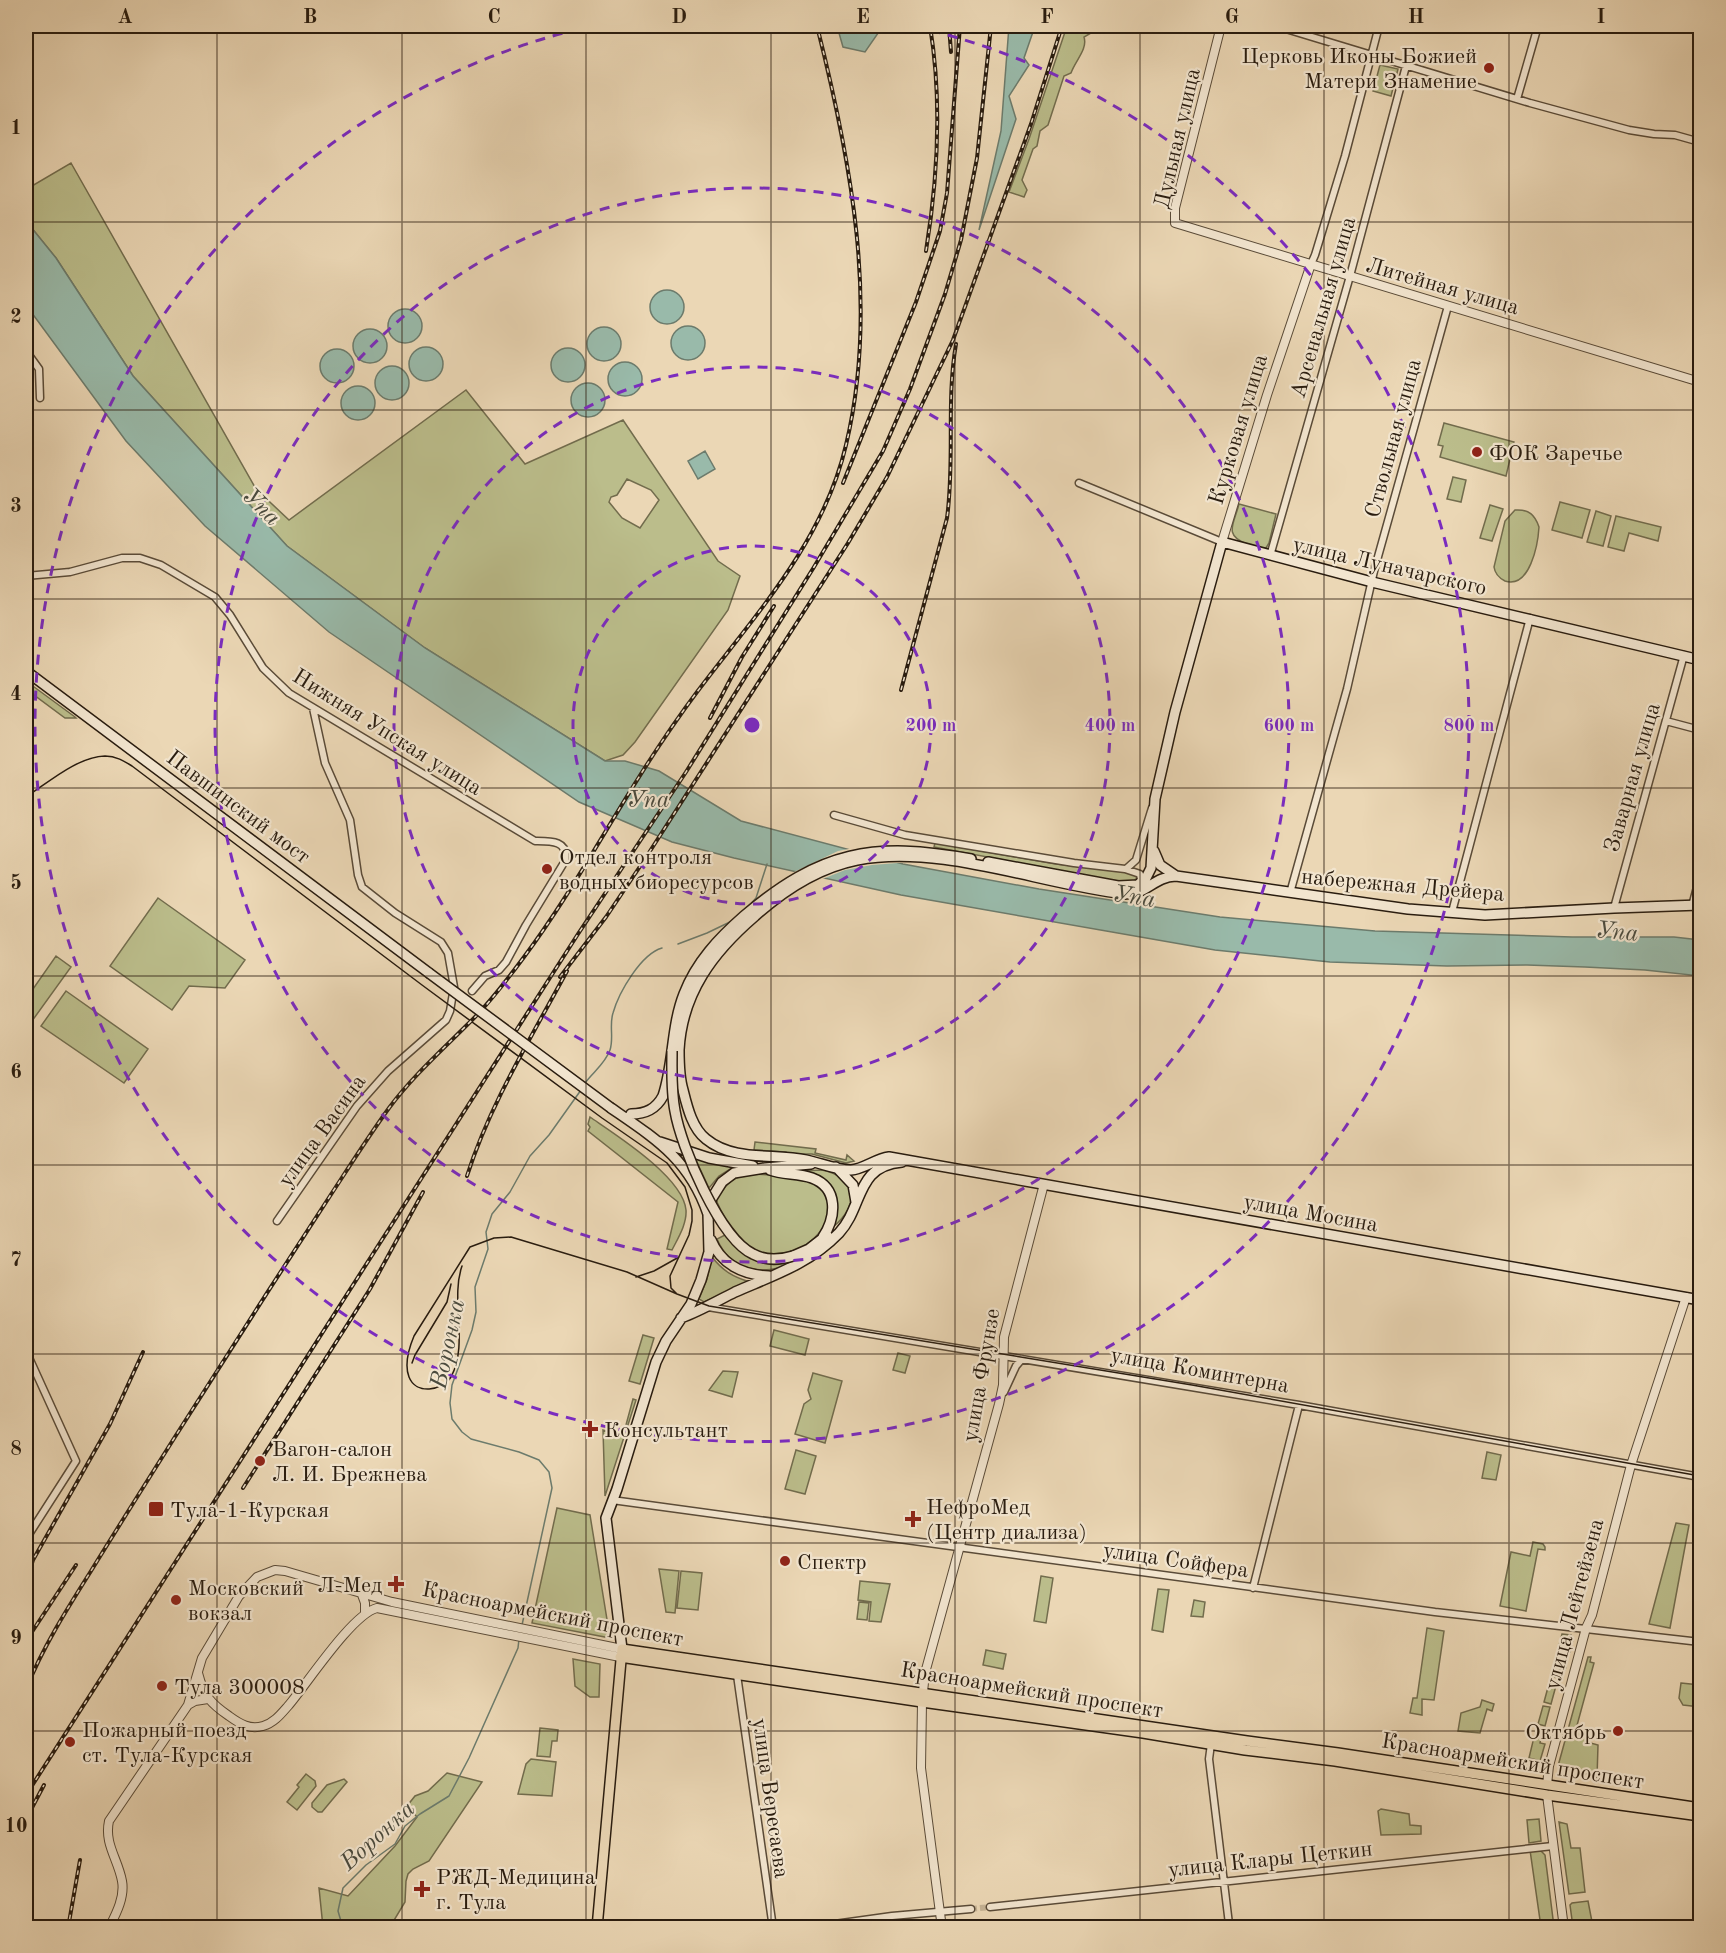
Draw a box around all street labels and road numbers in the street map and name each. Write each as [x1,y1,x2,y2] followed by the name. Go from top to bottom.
[1151,66,1205,211] street label: Дульная улица
[1287,214,1360,401] street label: Арсенальная улица
[1363,255,1522,319] street label: Литейная улица
[1206,351,1272,508] street label: Курковая улица
[1362,357,1426,520] street label: Ствольная улица
[1290,534,1489,600] street label: улица Луначарского
[288,665,486,800] street label: Нижняя Упская улица
[1601,700,1665,855] street label: Заварная улица
[162,747,314,869] street label: Павшинский мост
[1300,866,1505,906] street label: набережная Дрейера
[275,1071,371,1191] street label: улица Васина
[1242,1191,1380,1237] street label: улица Мосина
[959,1307,1005,1444] street label: улица Фрунзе
[1109,1344,1291,1398] street label: улица Коминтерна
[1541,1516,1608,1693] street label: улица Лейтейзена
[1101,1540,1250,1582] street label: улица Сойфера
[420,1579,685,1651] street label: Красноармейский проспект
[899,1659,1165,1723] street label: Красноармейский проспект
[748,1717,792,1880] street label: улица Вересаева
[1380,1730,1646,1794] street label: Красноармейский проспект
[1167,1838,1374,1882] street label: улица Клары Цеткин

